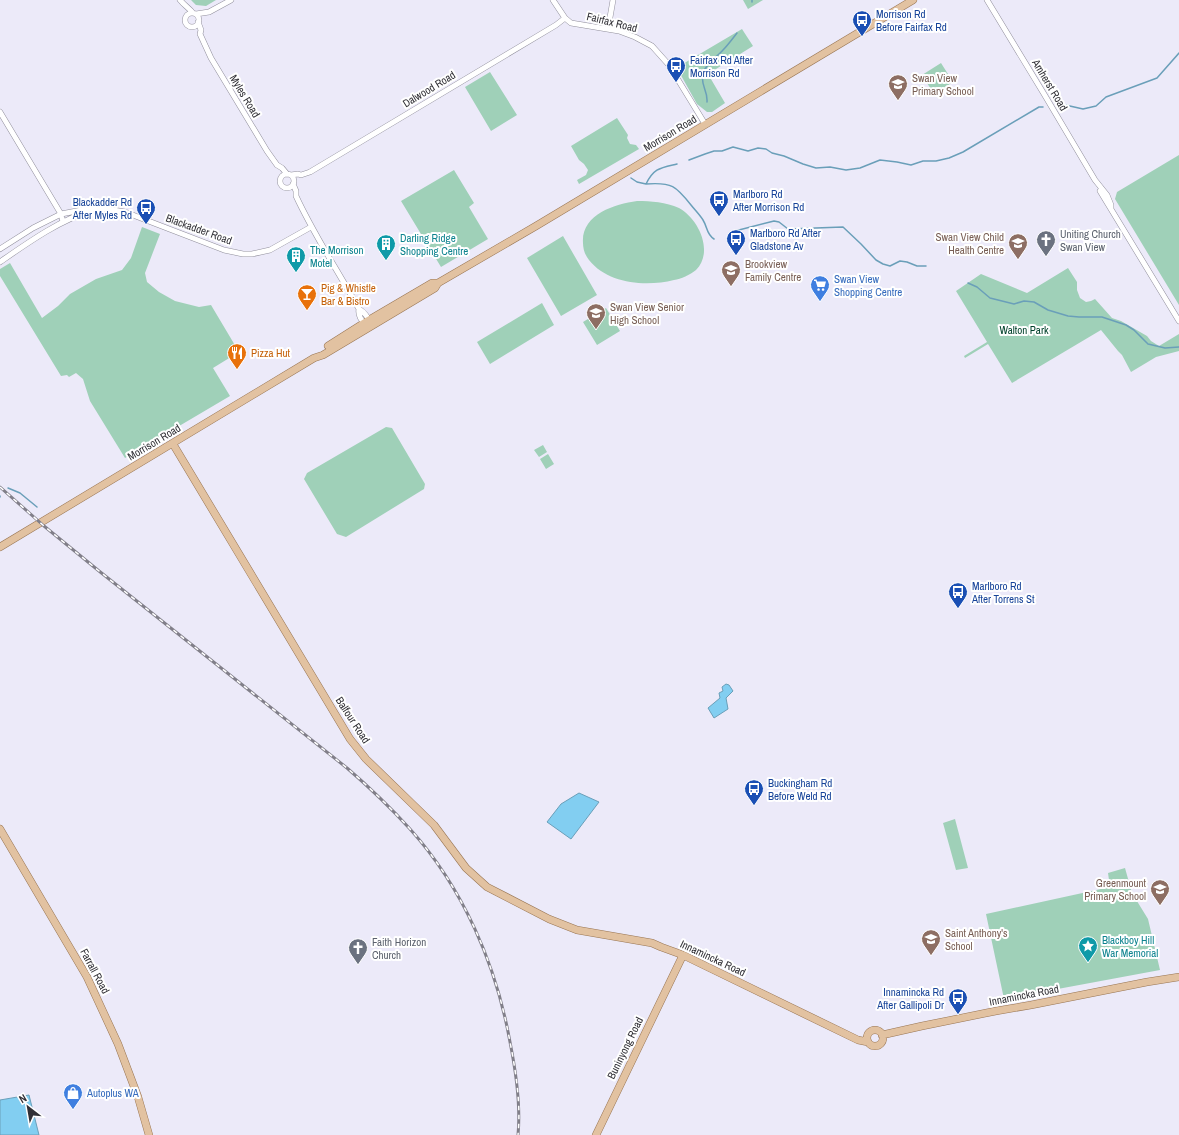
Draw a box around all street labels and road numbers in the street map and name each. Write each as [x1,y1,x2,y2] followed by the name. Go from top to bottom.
[585,9,639,35] street label: Fairfax Road
[1029,56,1071,113] street label: Amherst Road
[400,68,458,110] street label: Dalwood Road
[227,72,263,120] street label: Myles Road
[641,112,699,154] street label: Morrison Road
[164,211,234,247] street label: Blackadder Road
[125,421,183,463] street label: Morrison Road
[333,694,373,746] street label: Balfour Road
[678,937,748,979] street label: Innamincka Road
[77,946,113,996] street label: Farrall Road
[988,981,1060,1009] street label: Innamincka Road
[604,1015,646,1081] street label: Buninyong Road

